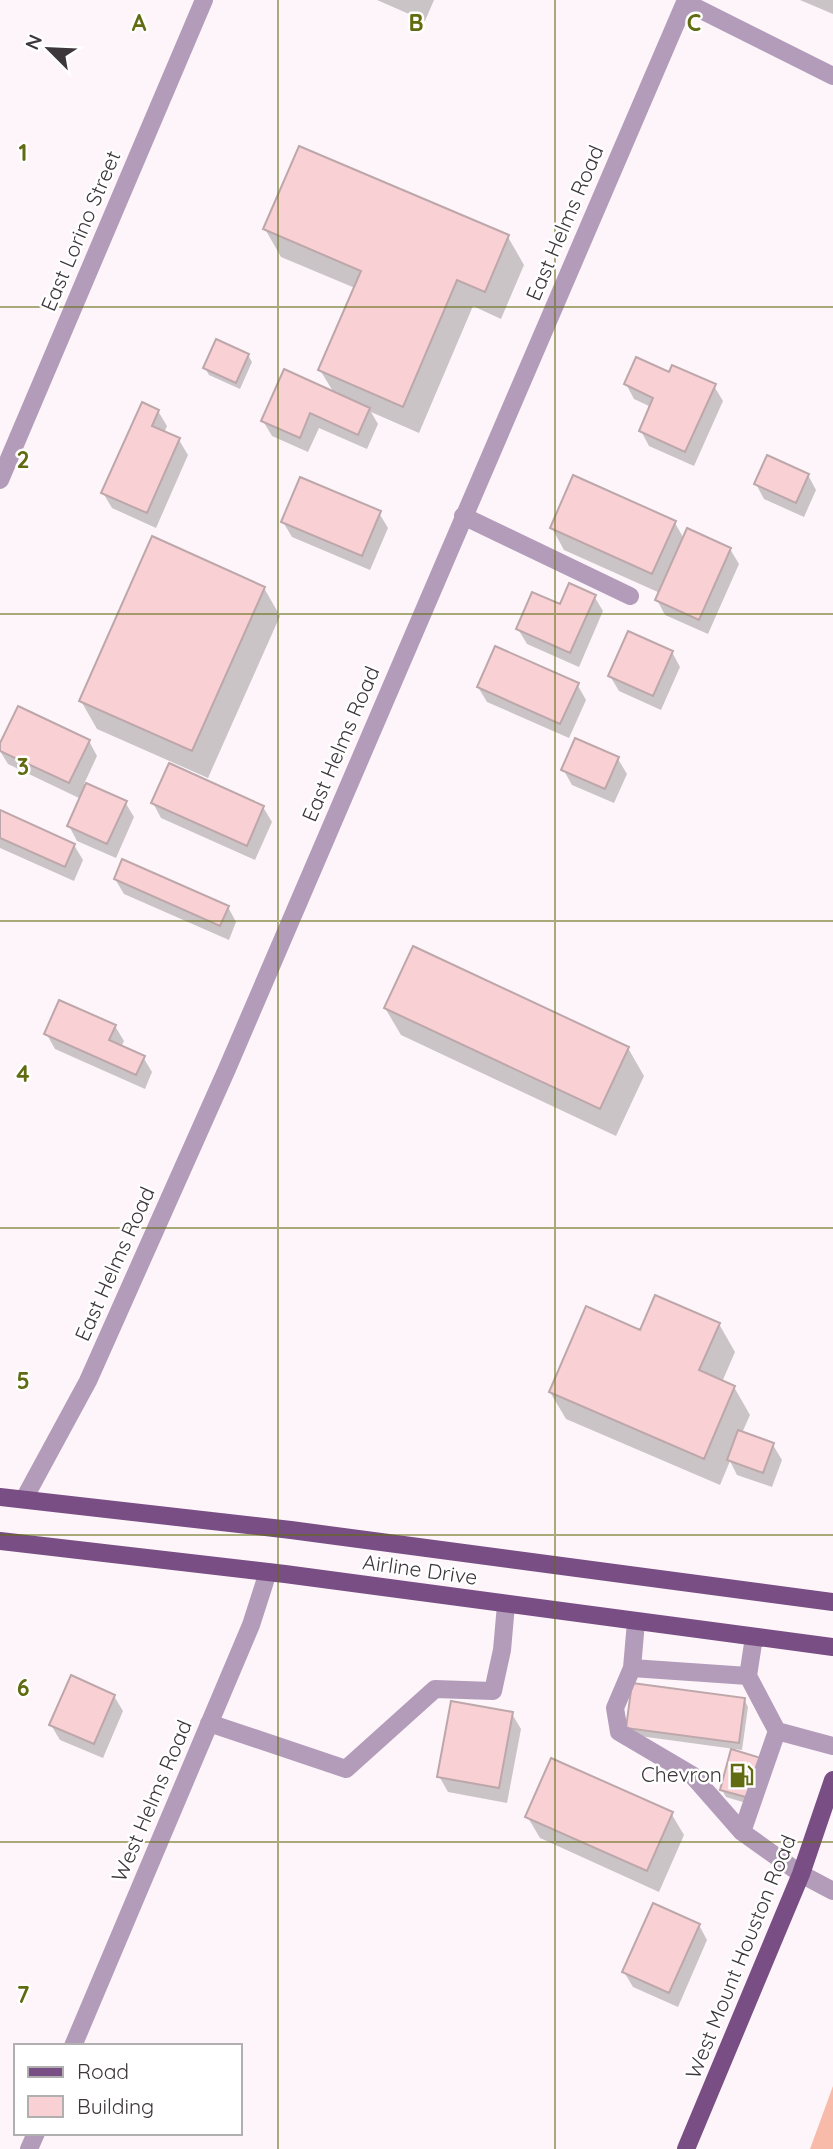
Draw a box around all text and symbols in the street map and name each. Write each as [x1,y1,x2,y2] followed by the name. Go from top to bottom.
[132,8,147,37] text: A
[408,8,424,37] text: B
[687,8,701,37] text: C
[14,14,84,84] north arrow
[20,31,47,53] text: N
[19,138,27,167] text: 1
[520,141,608,304] street label: East Helms Road
[35,146,126,315] street label: East Lorino Street
[16,445,30,474] text: 2
[296,662,384,825] street label: East Helms Road
[17,752,29,781] text: 3
[16,1059,30,1088] text: 4
[68,1182,160,1345] street label: East Helms Road
[16,1366,30,1395] text: 5
[361,1548,479,1590] street label: Airline Drive
[17,1673,29,1702] text: 6
[105,1716,197,1885] street label: West Helms Road
[641,1761,722,1787] place label: Chevron
[728,1761,756,1789] fuel station icon: Chevron
[679,1831,801,2082] street label: West Mount Houston Road
[17,1980,30,2009] text: 7
[14,2044,242,2135] legend
[77,2058,129,2084] text: Road
[77,2093,154,2119] text: Building

